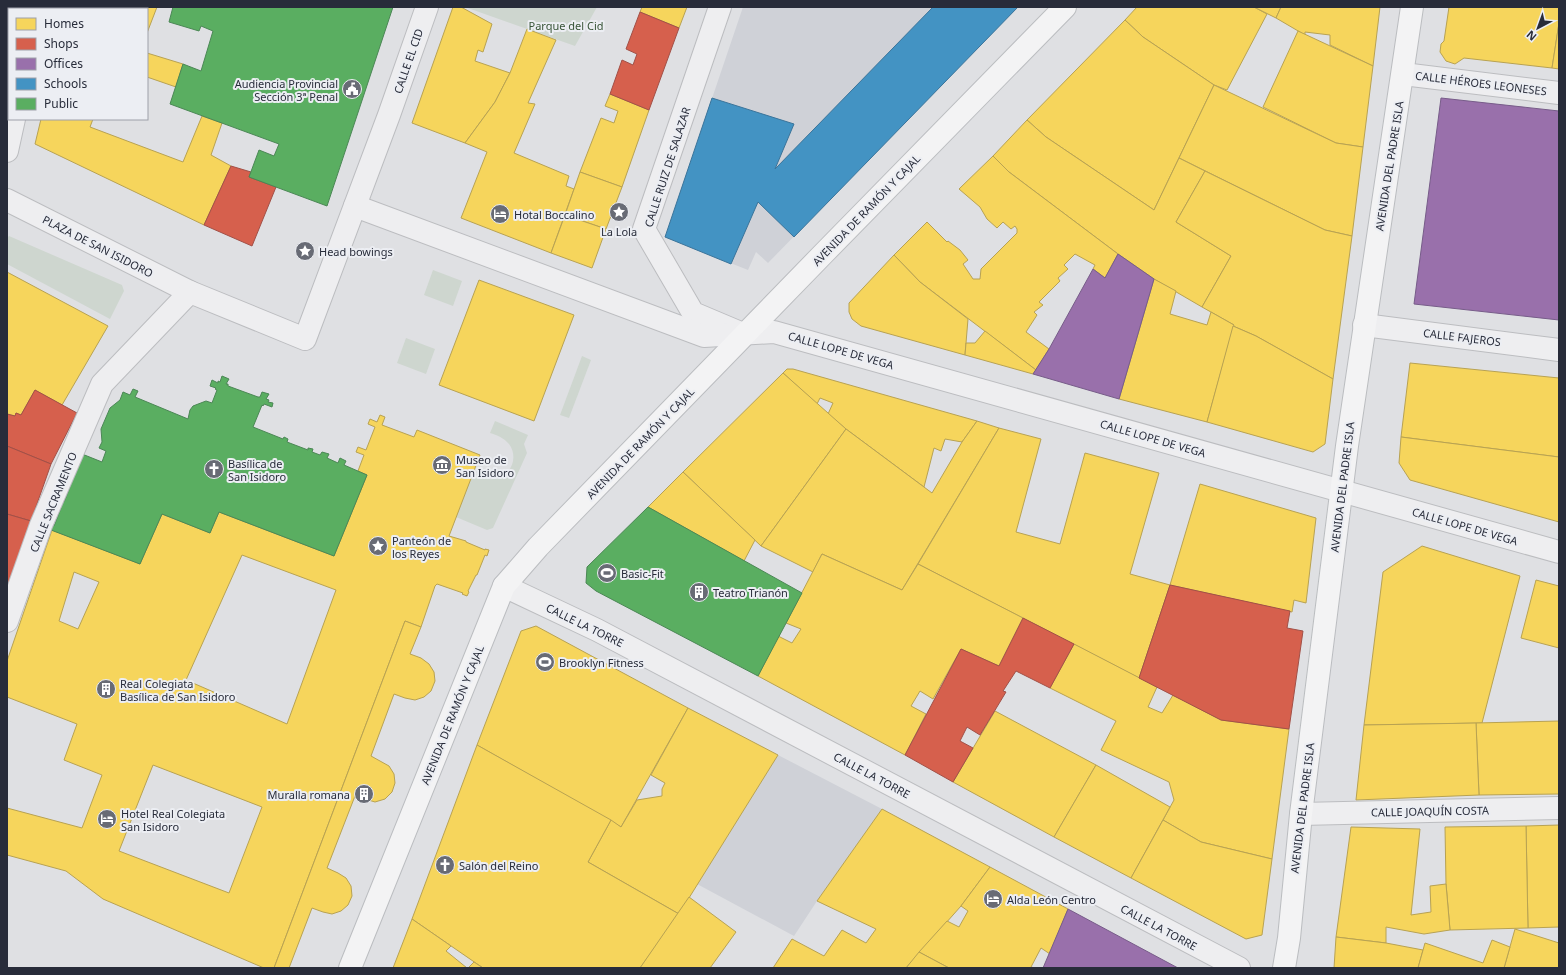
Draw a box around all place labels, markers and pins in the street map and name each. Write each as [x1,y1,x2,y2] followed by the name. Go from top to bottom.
[235,76,338,104] place label: Audiencia Provincial Sección 3ª Penal
[341,78,363,100] public building icon: Audiencia Provincial Sección 3ª Penal
[608,201,630,223] place icon: La Lola
[489,203,511,225] hotel icon: Hotal Boccalino
[514,207,595,222] place label: Hotal Boccalino
[601,224,637,239] place label: La Lola
[294,240,316,262] place icon: Head bowings
[319,244,393,259] place label: Head bowings
[456,452,514,480] place label: Museo de San Isidoro
[431,454,453,476] museum icon: Museo de San Isidoro
[228,456,286,484] place label: Basílica de San Isidoro
[203,458,225,480] church icon: Basílica de San Isidoro
[392,533,451,561] place label: Panteón de los Reyes
[367,535,389,557] place icon: Panteón de los Reyes
[596,562,618,584] sports icon: Basic-Fit
[621,566,664,581] place label: Basic-Fit
[688,581,710,603] building icon: Teatro Trianón
[713,585,788,600] place label: Teatro Trianón
[534,651,556,673] sports icon: Brooklyn Fitness
[559,655,644,670] place label: Brooklyn Fitness
[120,676,236,704] place label: Real Colegiata Basílica de San Isidoro
[95,678,117,700] building icon: Real Colegiata Basílica de San Isidoro
[353,783,375,805] building icon: Muralla romana
[268,787,350,802] place label: Muralla romana
[121,806,225,834] place label: Hotel Real Colegiata San Isidoro
[96,808,118,830] hotel icon: Hotel Real Colegiata San Isidoro
[434,854,456,876] church icon: Salón del Reino
[459,858,539,873] place label: Salón del Reino
[982,888,1004,910] hotel icon: Alda León Centro
[1007,892,1096,907] place label: Alda León Centro

